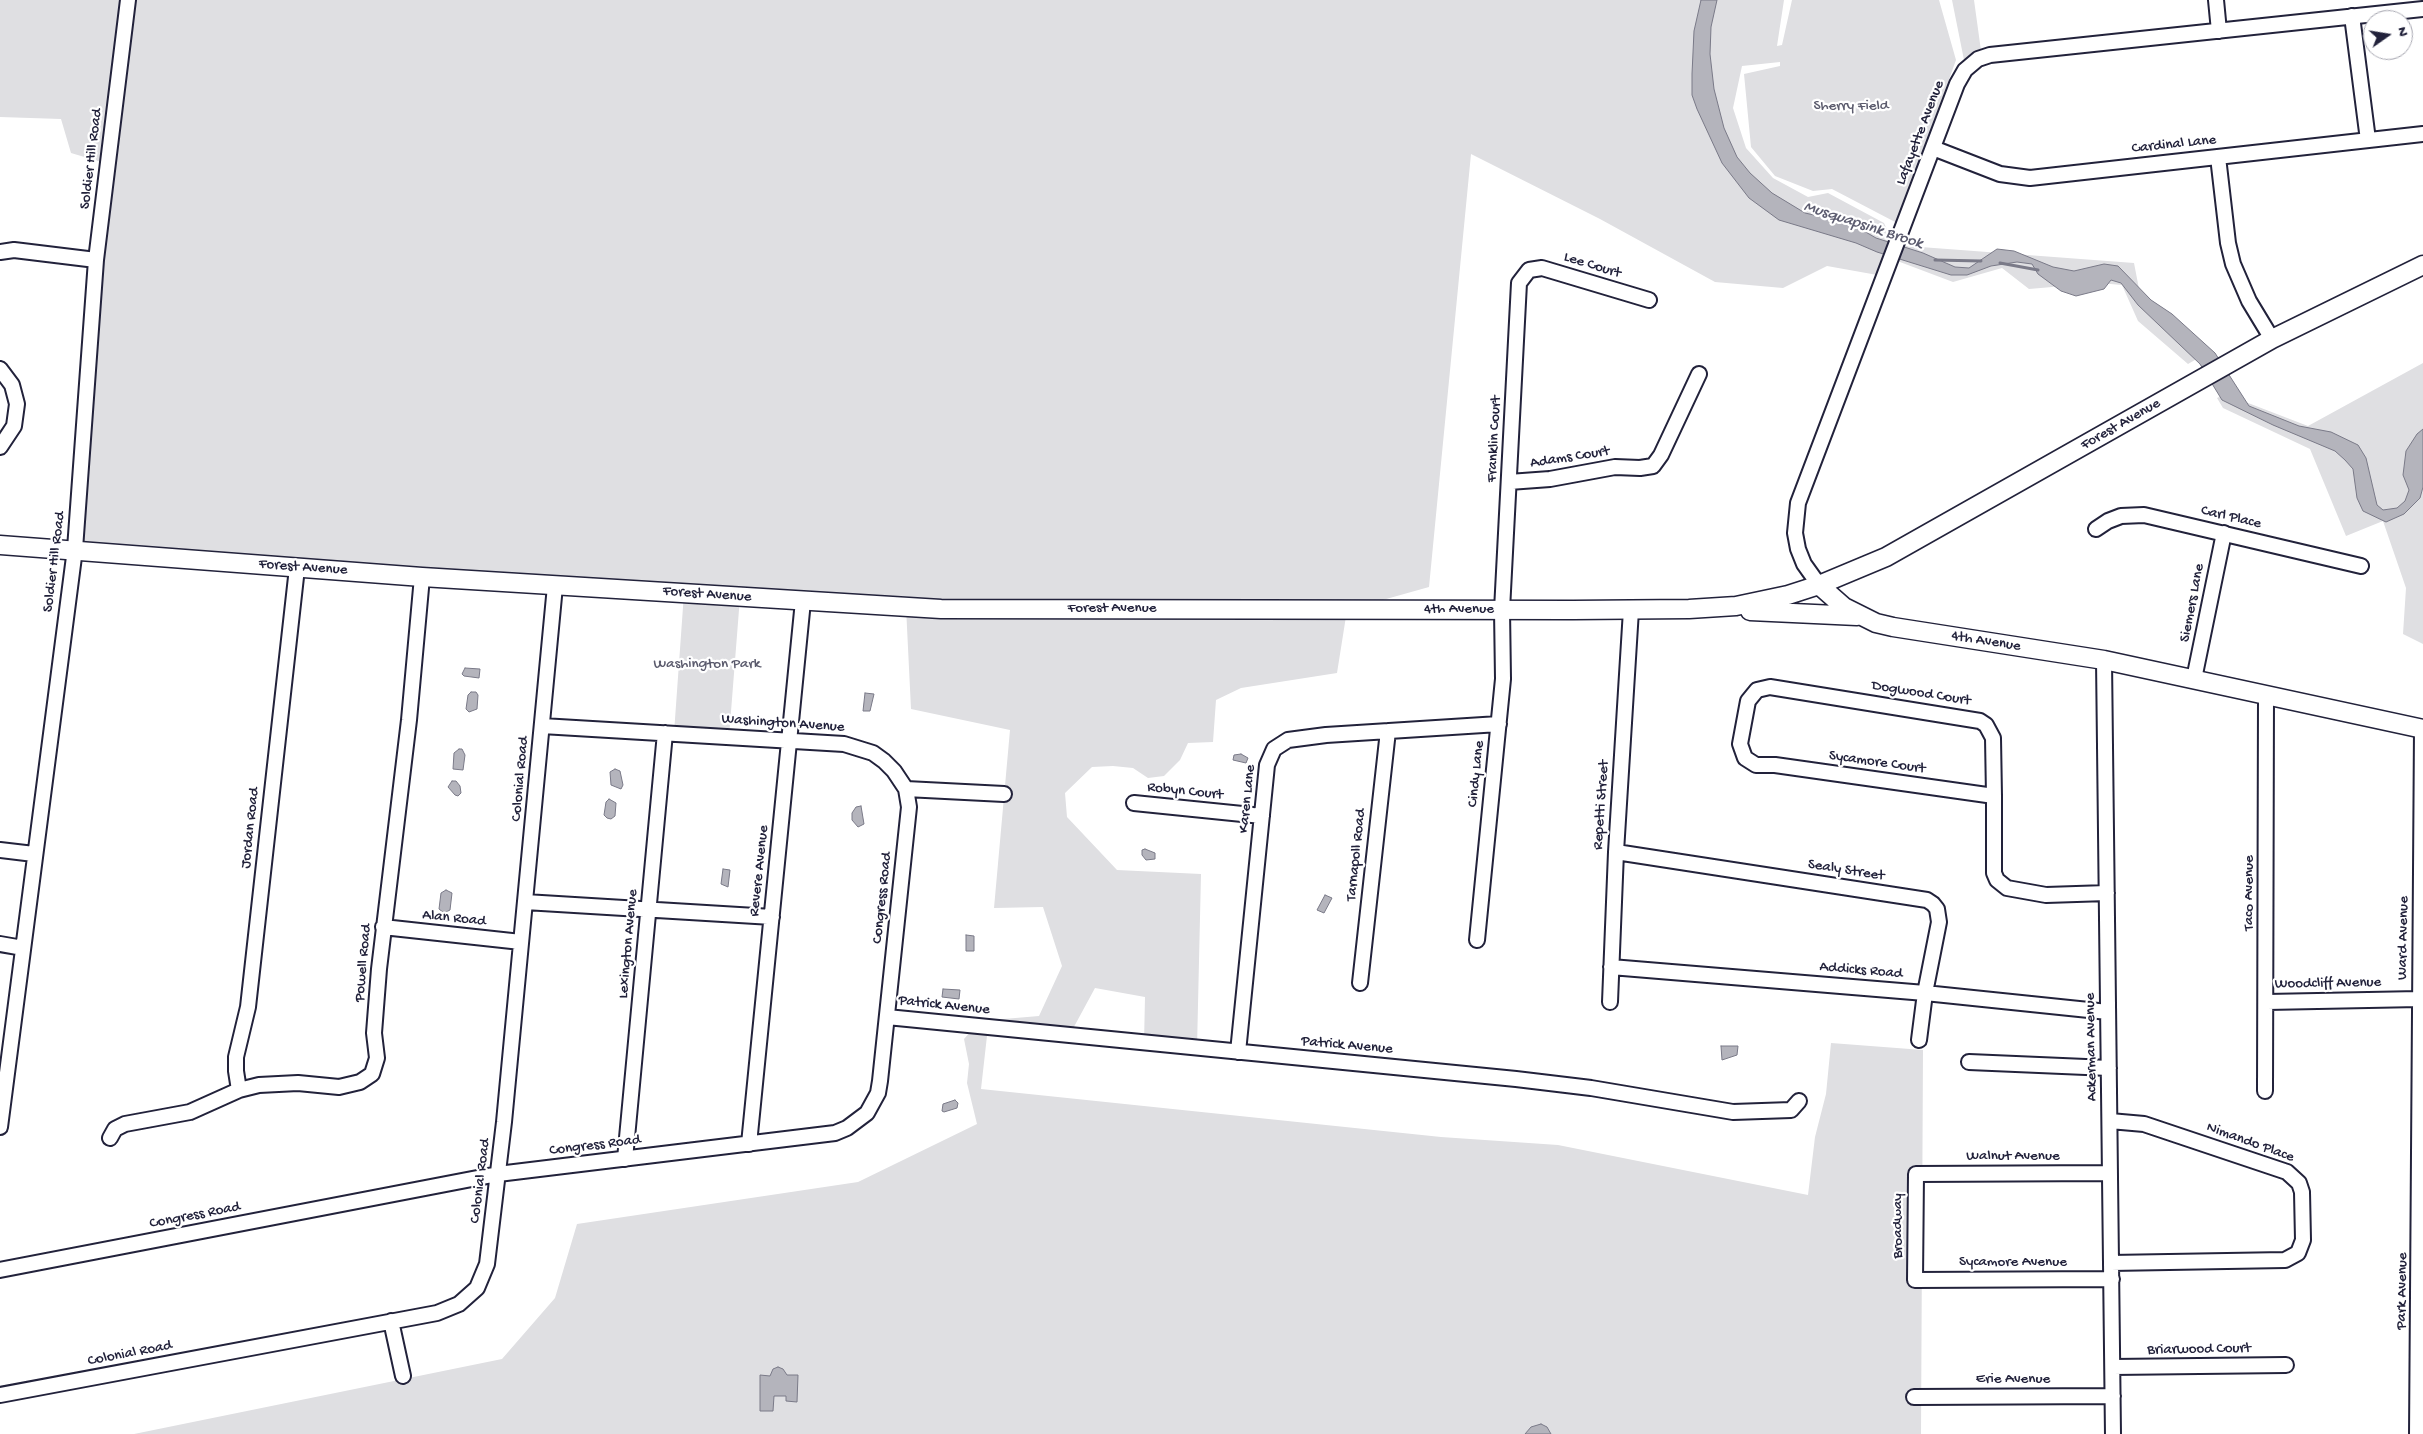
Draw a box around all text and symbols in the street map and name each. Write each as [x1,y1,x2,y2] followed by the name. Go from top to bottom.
[2363,10,2413,60] north arrow
[2393,25,2411,38] text: N
[1893,78,1949,188] street label: Lafayette Avenue
[1813,98,1889,116] park label: Sherry Field
[77,108,107,210] street label: Soldier Hill Road
[2131,132,2217,158] street label: Cardinal Lane
[1801,198,1925,254] water label: Musquapsink Brook
[1561,249,1623,283] street label: Lee Court
[1484,395,1506,483] street label: Franklin Court
[2078,395,2164,455] street label: Forest Avenue
[1529,443,1611,473] street label: Adams Court
[2199,502,2263,534] street label: Carl Place
[40,511,70,613] street label: Soldier Hill Road
[258,556,348,580] street label: Forest Avenue
[2177,562,2209,644] street label: Siemers Lane
[662,583,752,607] street label: Forest Avenue
[1068,600,1156,618] street label: Forest Avenue
[1424,601,1494,619] street label: 4th Avenue
[1950,628,2022,656] street label: 4th Avenue
[654,656,760,674] park label: Washington Park
[1870,677,1972,711] street label: Dogwood Court
[721,711,845,737] street label: Washington Avenue
[508,736,534,822] street label: Colonial Road
[1465,740,1489,808] street label: Cindy Lane
[1828,747,1926,779] street label: Sycamore Court
[1590,760,1614,850] street label: Repetti Street
[1235,764,1261,834] street label: Karen Lane
[1146,779,1224,805] street label: Robyn Court
[238,786,264,870] street label: Jordan Road
[1343,808,1371,902] street label: Tarnapoll Road
[746,824,774,918] street label: Revere Avenue
[869,851,897,945] street label: Congress Road
[2241,855,2259,931] street label: Taco Avenue
[1806,856,1886,886] street label: Sealy Street
[615,889,643,999] street label: Lexington Avenue
[2394,896,2414,980] street label: Ward Avenue
[421,907,487,931] street label: Alan Road
[352,923,376,1003] street label: Powell Road
[1819,958,1903,984] street label: Addicks Road
[2275,974,2381,994] street label: Woodcliff Avenue
[897,992,991,1020] street label: Patrick Avenue
[2082,993,2102,1101] street label: Ackerman Avenue
[1301,1033,1393,1059] street label: Patrick Avenue
[2204,1119,2296,1167] street label: Nimando Place
[548,1131,642,1161] street label: Congress Road
[467,1138,495,1224] street label: Colonial Road
[1966,1148,2060,1166] street label: Walnut Avenue
[1890,1193,1908,1259] street label: Broadway
[148,1198,242,1234] street label: Congress Road
[2393,1252,2413,1330] street label: Park Avenue
[1959,1254,2067,1272] street label: Sycamore Avenue
[86,1337,174,1371] street label: Colonial Road
[2147,1340,2251,1360] street label: Briarwood Court
[1976,1371,2050,1389] street label: Erie Avenue

